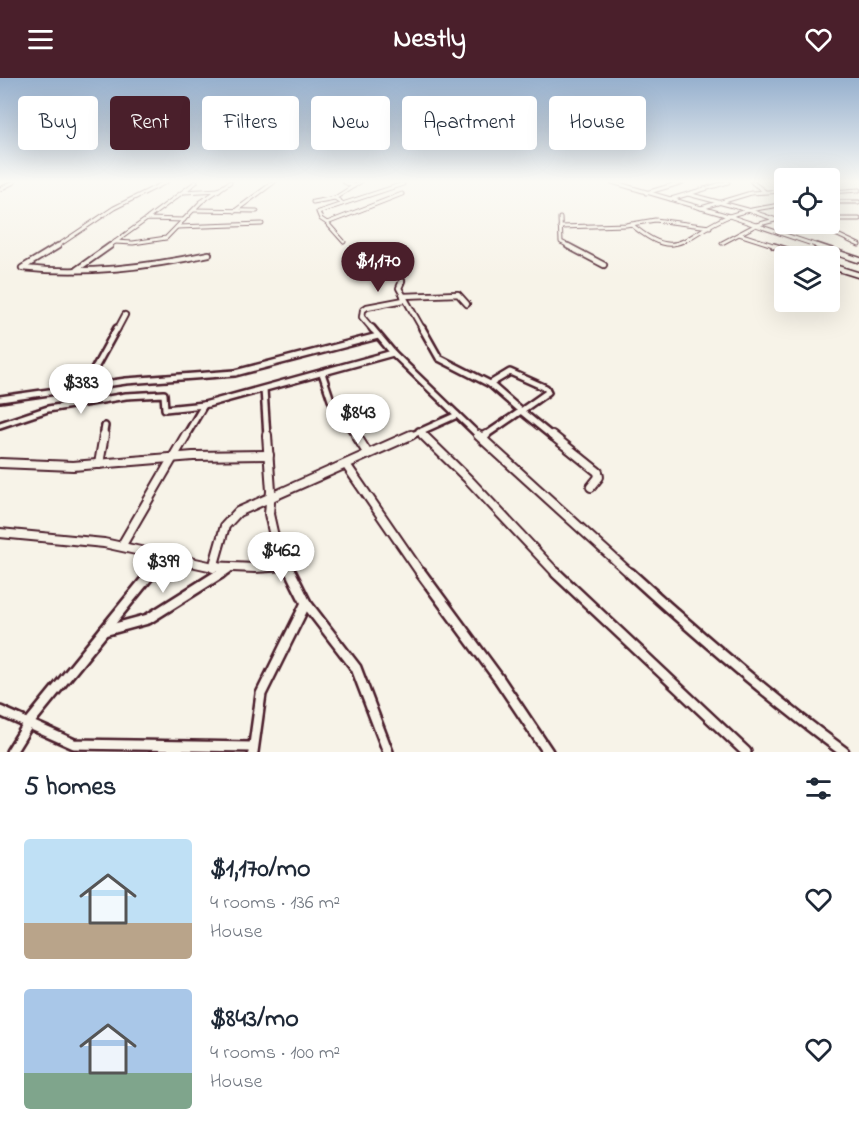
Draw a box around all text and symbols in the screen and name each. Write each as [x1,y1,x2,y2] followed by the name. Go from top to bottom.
[393,20,466,59] text: Nestly
[24,23,57,56] icon: menu
[802,23,835,56] icon: heart
[18,96,98,150] chip: Buy
[110,96,190,150] chip: Rent
[202,96,299,150] chip: Filters
[311,96,390,150] chip: New
[402,96,537,150] chip: Apartment
[549,96,646,150] chip: House
[774,168,840,312] map controls
[774,168,840,234] button: locate
[329,242,427,293] pin: $1,170
[774,246,840,312] button: layers
[355,247,401,276] text: $1,170
[45,364,117,415] pin: $383
[63,369,99,398] text: $383
[322,394,394,445] pin: $843
[340,399,376,428] text: $843
[245,532,317,583] pin: $462
[261,537,301,566] text: $462
[127,543,199,594] pin: $399
[147,548,179,577] text: $399
[24,769,116,807] text: 5 homes
[802,772,835,805] icon: filters
[210,851,310,889] text: $1,170/mo
[72,863,144,935] icon: home
[802,883,835,916] icon: heart
[210,889,340,918] text: 4 rooms · 136 m²
[210,918,263,947] text: House
[210,1001,299,1039] text: $843/mo
[72,1013,144,1085] icon: home
[802,1033,835,1066] icon: heart
[210,1039,340,1068] text: 4 rooms · 100 m²
[210,1068,263,1097] text: House

